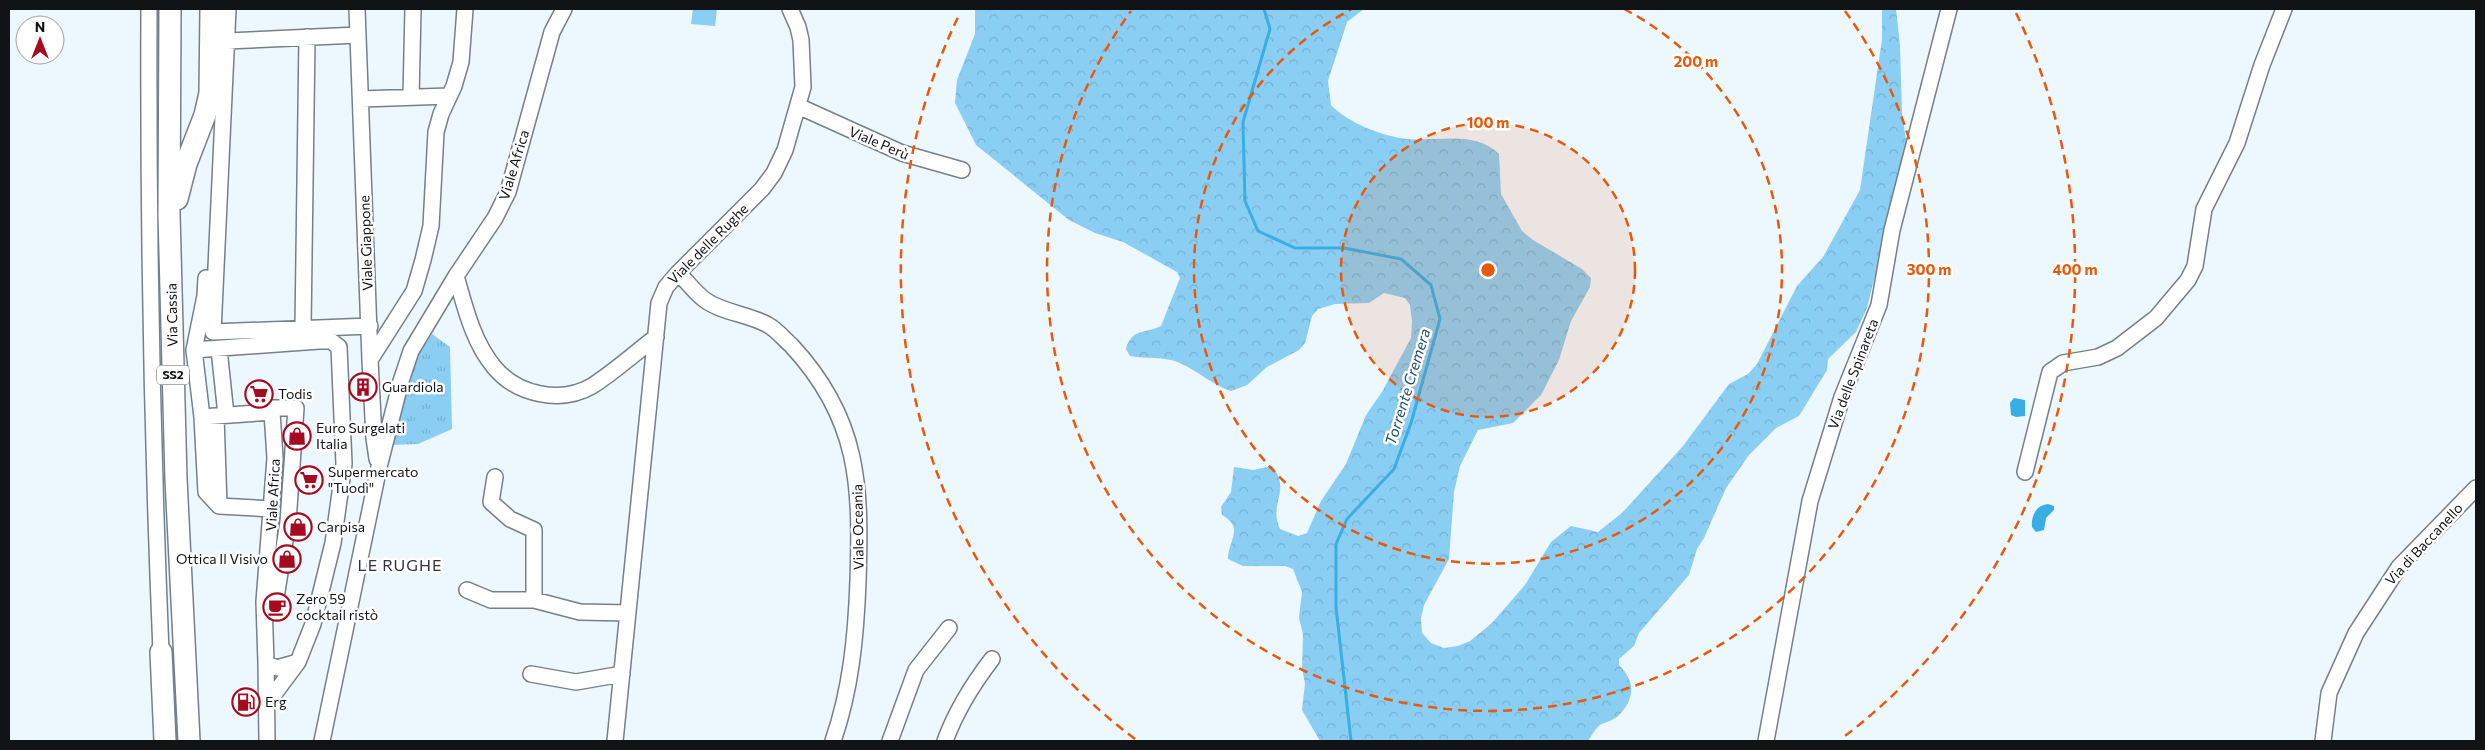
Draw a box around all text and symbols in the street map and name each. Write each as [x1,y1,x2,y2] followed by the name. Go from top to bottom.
[15,15,65,65] north arrow
[35,18,45,35] text: N
[1674,52,1718,70] text: 200 m
[1467,113,1509,131] text: 100 m
[847,122,912,163] street label: Viale Perù
[495,128,532,202] street label: Viale Africa
[355,195,376,291] street label: Viale Giappone
[664,200,751,287] street label: Viale delle Rughe
[1907,260,1951,278] text: 300 m
[2052,260,2098,278] text: 400 m
[1479,261,1497,279] centre of rings
[162,283,181,347] street label: Via Cassia
[1824,316,1881,431] street label: Via delle Spinareta
[1381,326,1433,447] water label: Torrente Cremera
[157,366,189,384] road number: SS2
[348,372,378,402] building icon: Guardiola
[382,378,444,395] place label: Guardiola
[244,379,274,409] supermarket icon: Todis
[278,385,312,402] place label: Todis
[316,419,405,452] place label: Euro Surgelati Italia
[282,421,312,451] shop icon: Euro Surgelati Italia
[262,458,283,532] street label: Viale Africa
[328,463,419,496] place label: Supermercato "Tuodì"
[294,465,324,495] supermarket icon: Supermercato "Tuodì"
[848,484,867,570] street label: Viale Oceania
[2381,499,2466,588] street label: Via di Baccanello
[283,512,313,542] shop icon: Carpisa
[317,518,365,535] place label: Carpisa
[272,544,302,574] shop icon: Ottica Il Visivo
[176,550,268,567] place label: Ottica Il Visivo
[357,555,443,574] district label: LE RUGHE
[296,590,378,623] place label: Zero 59 cocktail ristò
[262,592,292,622] cafe icon: Zero 59 cocktail ristò
[231,687,261,717] fuel station icon: Erg
[265,693,287,710] place label: Erg

